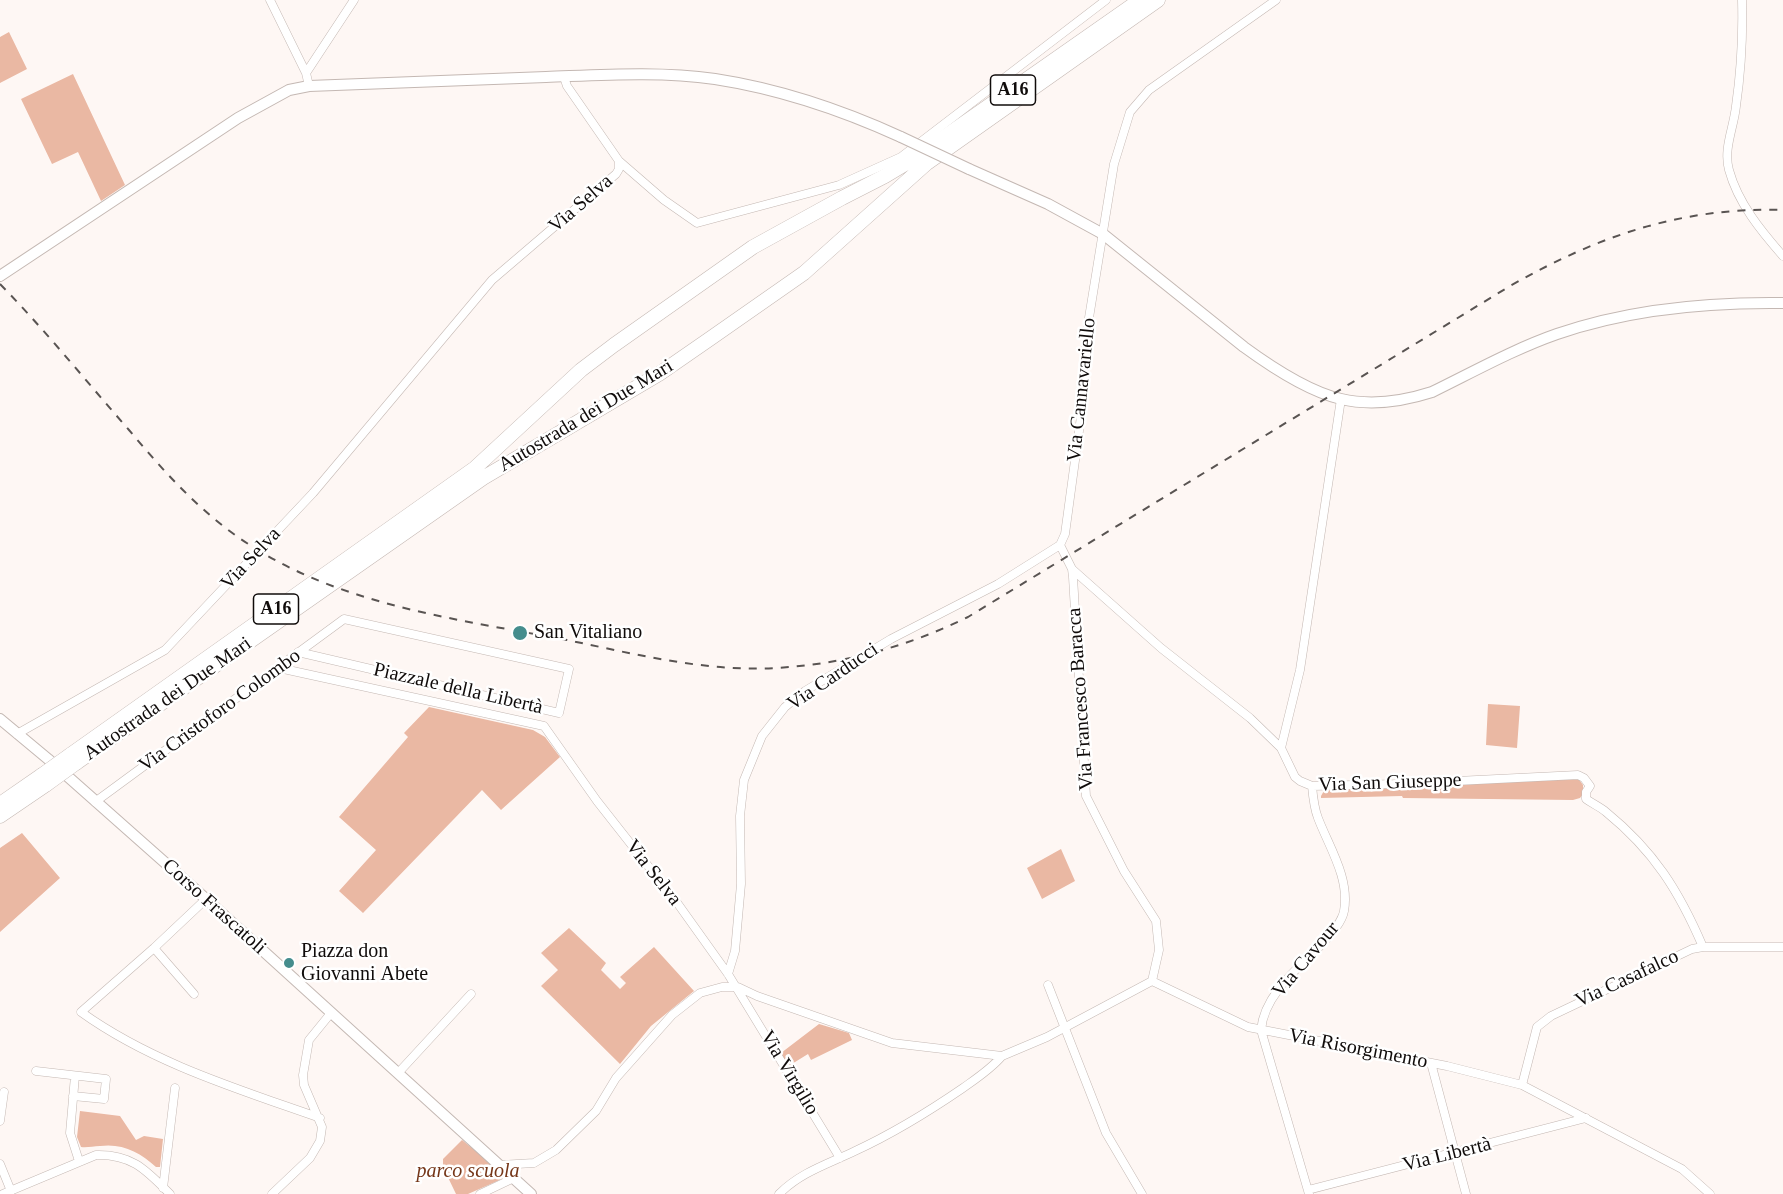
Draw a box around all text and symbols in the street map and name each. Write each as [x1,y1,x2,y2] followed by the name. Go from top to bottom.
[990,75,1036,105] road number: A16
[544,170,618,238] street label: Via Selva
[1062,317,1102,463] street label: Via Cannavariello
[494,354,678,478] street label: Autostrada dei Due Mari
[216,523,286,595] street label: Via Selva
[254,594,298,624] road number: A16
[1063,607,1099,791] street label: Via Francesco Baracca
[534,621,642,645] place label: San Vitaliano
[511,624,529,642] marker: San Vitaliano
[79,632,257,766] street label: Autostrada dei Due Mari
[783,638,883,716] street label: Via Carducci
[134,644,306,778] street label: Via Cristoforo Colombo
[371,658,545,720] street label: Piazzale della Libertà
[1318,769,1462,797] street label: Via San Giuseppe
[620,835,686,911] street label: Via Selva
[157,854,271,960] street label: Corso Frascatoli
[1267,917,1345,1003] street label: Via Cavour
[301,940,428,987] place label: Piazza don Giovanni Abete
[1571,945,1683,1013] street label: Via Casafalco
[282,956,296,970] marker: Piazza don Giovanni Abete
[1286,1024,1430,1074] street label: Via Risorgimento
[754,1026,824,1120] street label: Via Virgilio
[1400,1132,1494,1178] street label: Via Libertà
[416,1160,520,1184] park label: parco scuola

